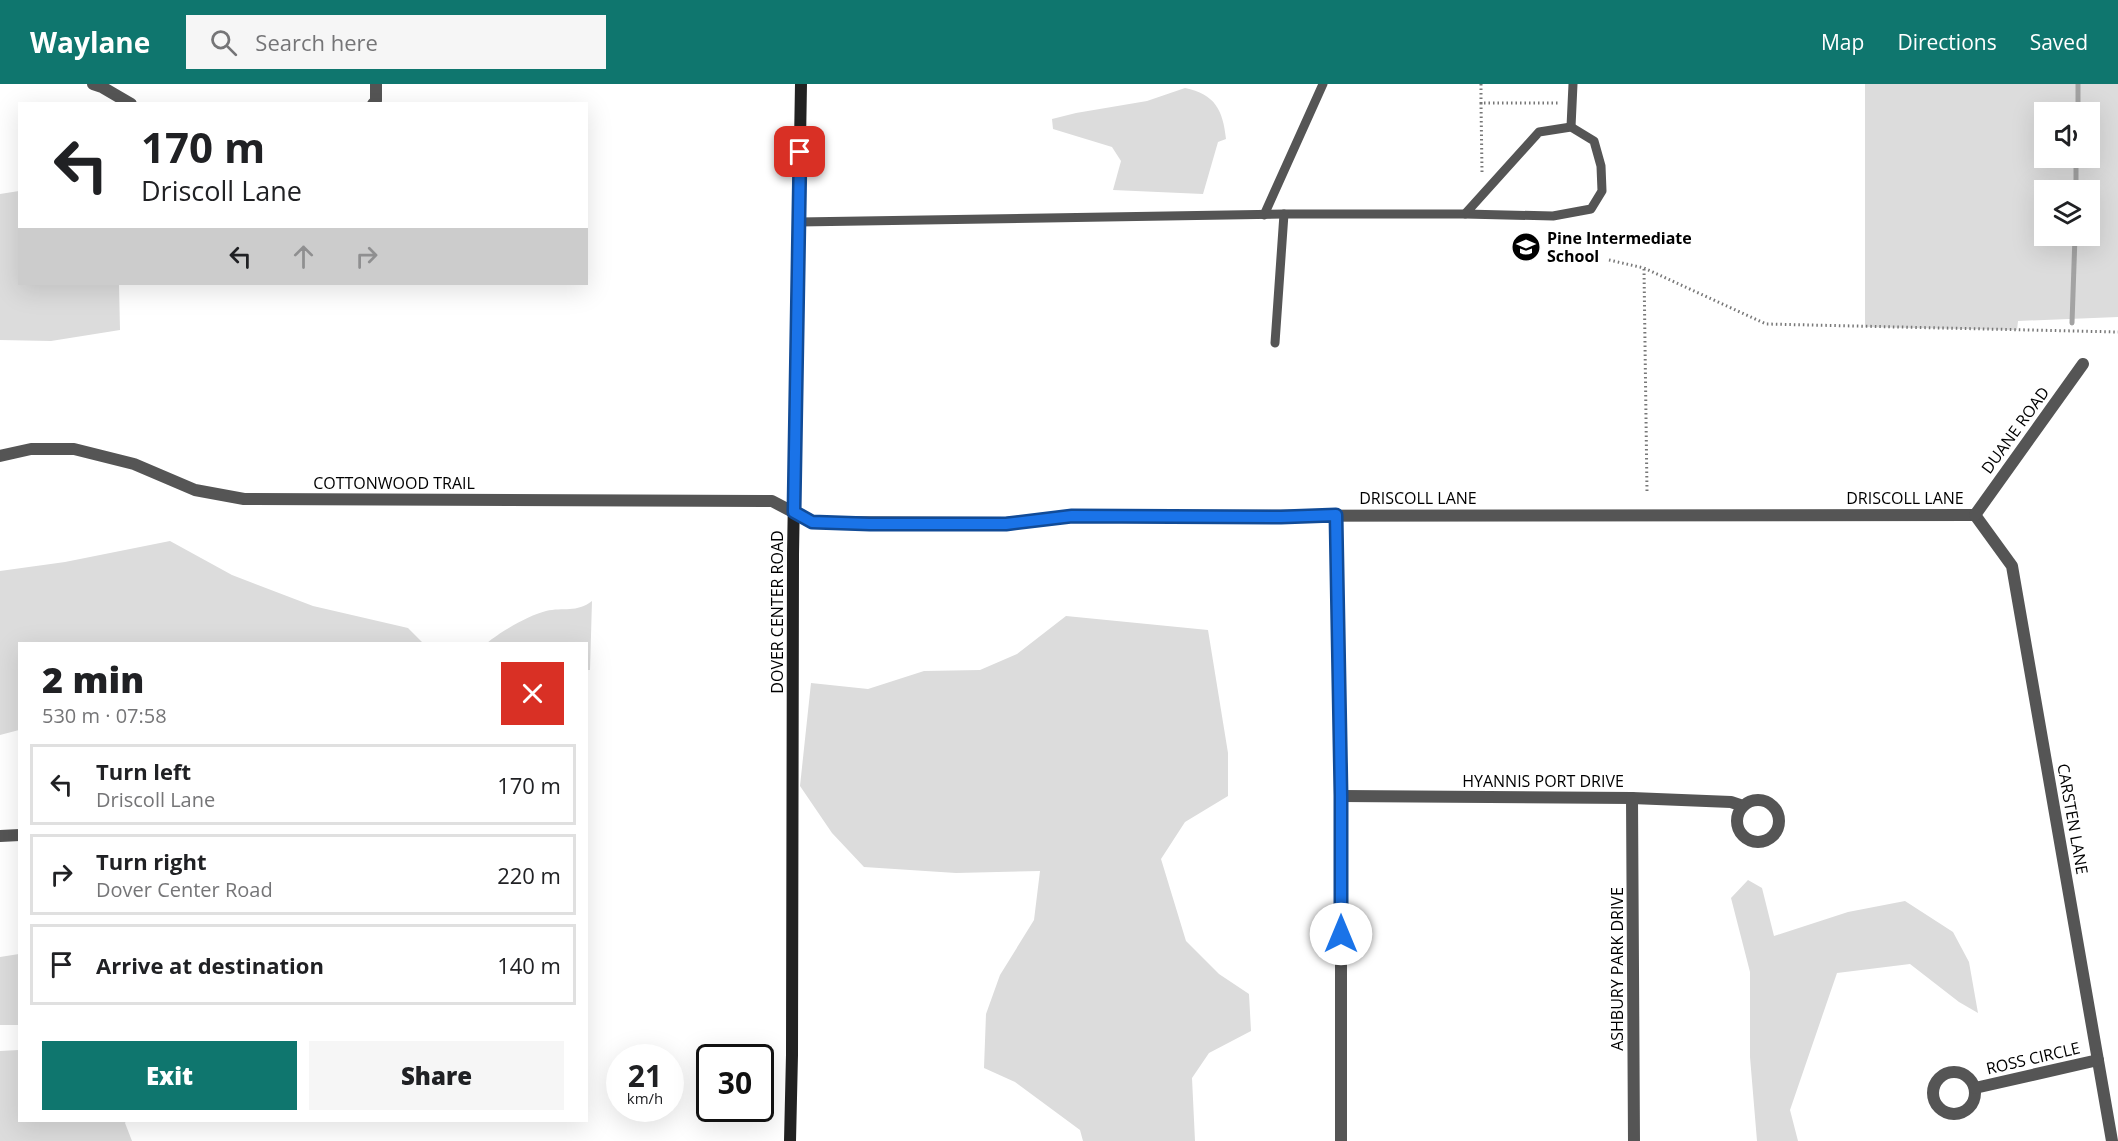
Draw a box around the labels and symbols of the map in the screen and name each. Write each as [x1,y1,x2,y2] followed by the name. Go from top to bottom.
[774,126,825,177] pin
[1547,227,1692,267] place label: Pine Intermediate School
[1510,231,1542,263] school or university icon: Pine Intermediate School
[1976,382,2054,478] street label: DUANE ROAD
[313,472,475,494] street label: COTTONWOOD TRAIL
[1359,487,1477,509] street label: DRISCOLL LANE
[1846,487,1964,509] street label: DRISCOLL LANE
[766,530,788,694] street label: DOVER CENTER ROAD
[2052,762,2094,876] street label: CARSTEN LANE
[1462,770,1624,792] street label: HYANNIS PORT DRIVE
[1606,887,1628,1051] street label: ASHBURY PARK DRIVE
[1309,902,1373,966] position arrow
[1984,1037,2082,1079] street label: ROSS CIRCLE
[696,1044,774,1122] speed limit sign: 30

